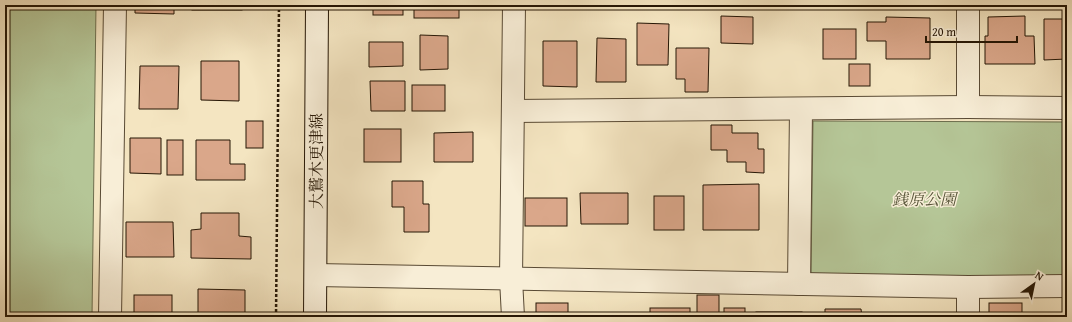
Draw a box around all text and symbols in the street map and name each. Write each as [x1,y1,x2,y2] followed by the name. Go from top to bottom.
[926,18,1017,44] scale bar
[932,23,956,40] text: 20 m
[304,113,328,209] street label: 大鷲木更津線
[892,187,959,211] park label: 銭原公園
[1014,264,1054,304] north arrow
[1032,267,1047,285] text: N

